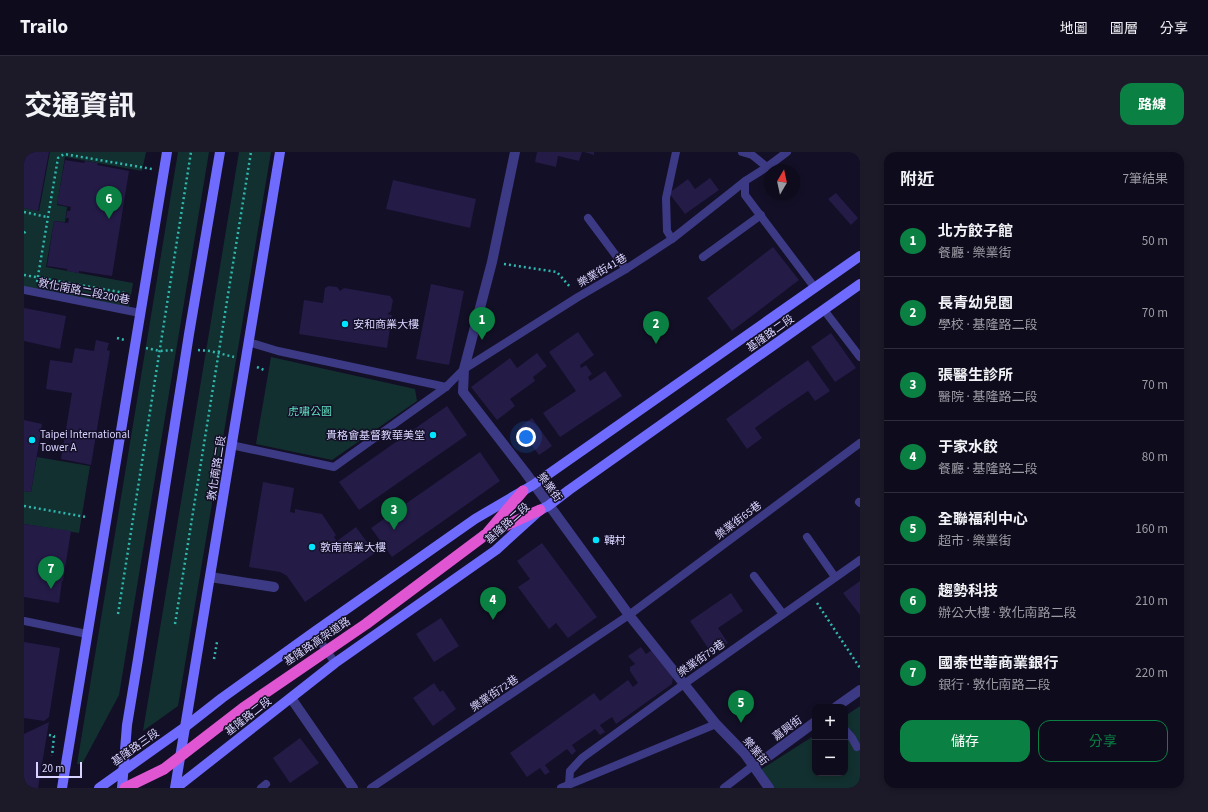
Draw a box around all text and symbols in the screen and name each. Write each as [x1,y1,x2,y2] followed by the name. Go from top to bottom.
[20,14,68,41] text: Trailo
[1060,19,1088,39] text: 地圖
[1110,19,1138,39] text: 圖層
[1160,19,1188,39] text: 分享
[1120,83,1184,125] button: 路線
[24,86,136,126] text: 交通資訊
[764,164,800,200] north arrow
[900,168,934,192] text: 附近
[1123,170,1168,188] text: 7筆結果
[96,186,122,219] pin: 6
[938,221,1013,242] text: 北方餃子館
[910,232,916,250] text: 1
[1142,232,1168,250] text: 50 m
[938,244,1011,262] text: 餐廳 · 樂業街
[575,250,630,291] street label: 樂業街41巷
[37,275,131,308] street label: 敦化南路二段200巷
[938,293,1013,314] text: 長青幼兒園
[910,304,916,322] text: 2
[1142,304,1168,322] text: 70 m
[469,307,495,340] pin: 1
[643,311,669,344] pin: 2
[743,311,797,355] street label: 基隆路二段
[938,316,1037,334] text: 學校 · 基隆路二段
[353,317,419,332] place label: 安和商業大樓
[340,319,350,329] marker: 安和商業大樓
[938,365,1013,386] text: 張醫生診所
[910,376,916,394] text: 3
[1142,376,1168,394] text: 70 m
[938,388,1037,406] text: 醫院 · 基隆路二段
[288,404,332,419] park label: 虎嘯公園
[40,427,130,455] place label: Taipei International Tower A
[516,427,536,447] your location
[326,428,425,443] place label: 貴格會基督教華美堂
[428,430,438,440] marker: 貴格會基督教華美堂
[204,434,229,502] street label: 敦化南路二段
[27,435,37,445] marker: Taipei International Tower A
[938,437,998,458] text: 于家水餃
[910,448,916,466] text: 4
[1142,448,1168,466] text: 80 m
[938,460,1037,478] text: 餐廳 · 基隆路二段
[534,470,565,505] street label: 樂業街
[381,497,407,530] pin: 3
[712,498,765,543] street label: 樂業街65巷
[482,499,533,547] street label: 基隆路二段
[938,509,1028,530] text: 全聯福利中心
[910,520,916,538] text: 5
[1135,520,1168,538] text: 160 m
[938,532,1011,550] text: 超市 · 樂業街
[604,533,626,548] place label: 韓村
[591,535,601,545] marker: 韓村
[320,540,386,555] place label: 敦南商業大樓
[307,542,317,552] marker: 敦南商業大樓
[38,556,64,589] pin: 7
[938,581,998,602] text: 趨勢科技
[480,587,506,620] pin: 4
[910,592,916,610] text: 6
[1135,592,1168,610] text: 210 m
[938,604,1076,622] text: 辦公大樓 · 敦化南路二段
[281,614,353,669] street label: 基隆路高架道路
[674,637,728,680] street label: 樂業街79巷
[938,653,1058,674] text: 國泰世華商業銀行
[910,664,916,682] text: 7
[1135,664,1168,682] text: 220 m
[467,672,521,715] street label: 樂業街72巷
[938,676,1050,694] text: 銀行 · 敦化南路二段
[728,690,754,723] pin: 5
[222,694,275,739] street label: 基隆路二段
[812,704,848,776] map controls
[812,704,848,740] button: +
[770,713,805,744] street label: 嘉興街
[900,720,1030,762] button: 儲存
[1038,720,1168,762] button: 分享
[108,725,162,769] street label: 基隆路三段
[739,734,772,769] street label: 樂業街
[812,740,848,776] button: −
[36,760,82,779] scale bar
[42,761,64,776] text: 20 m

